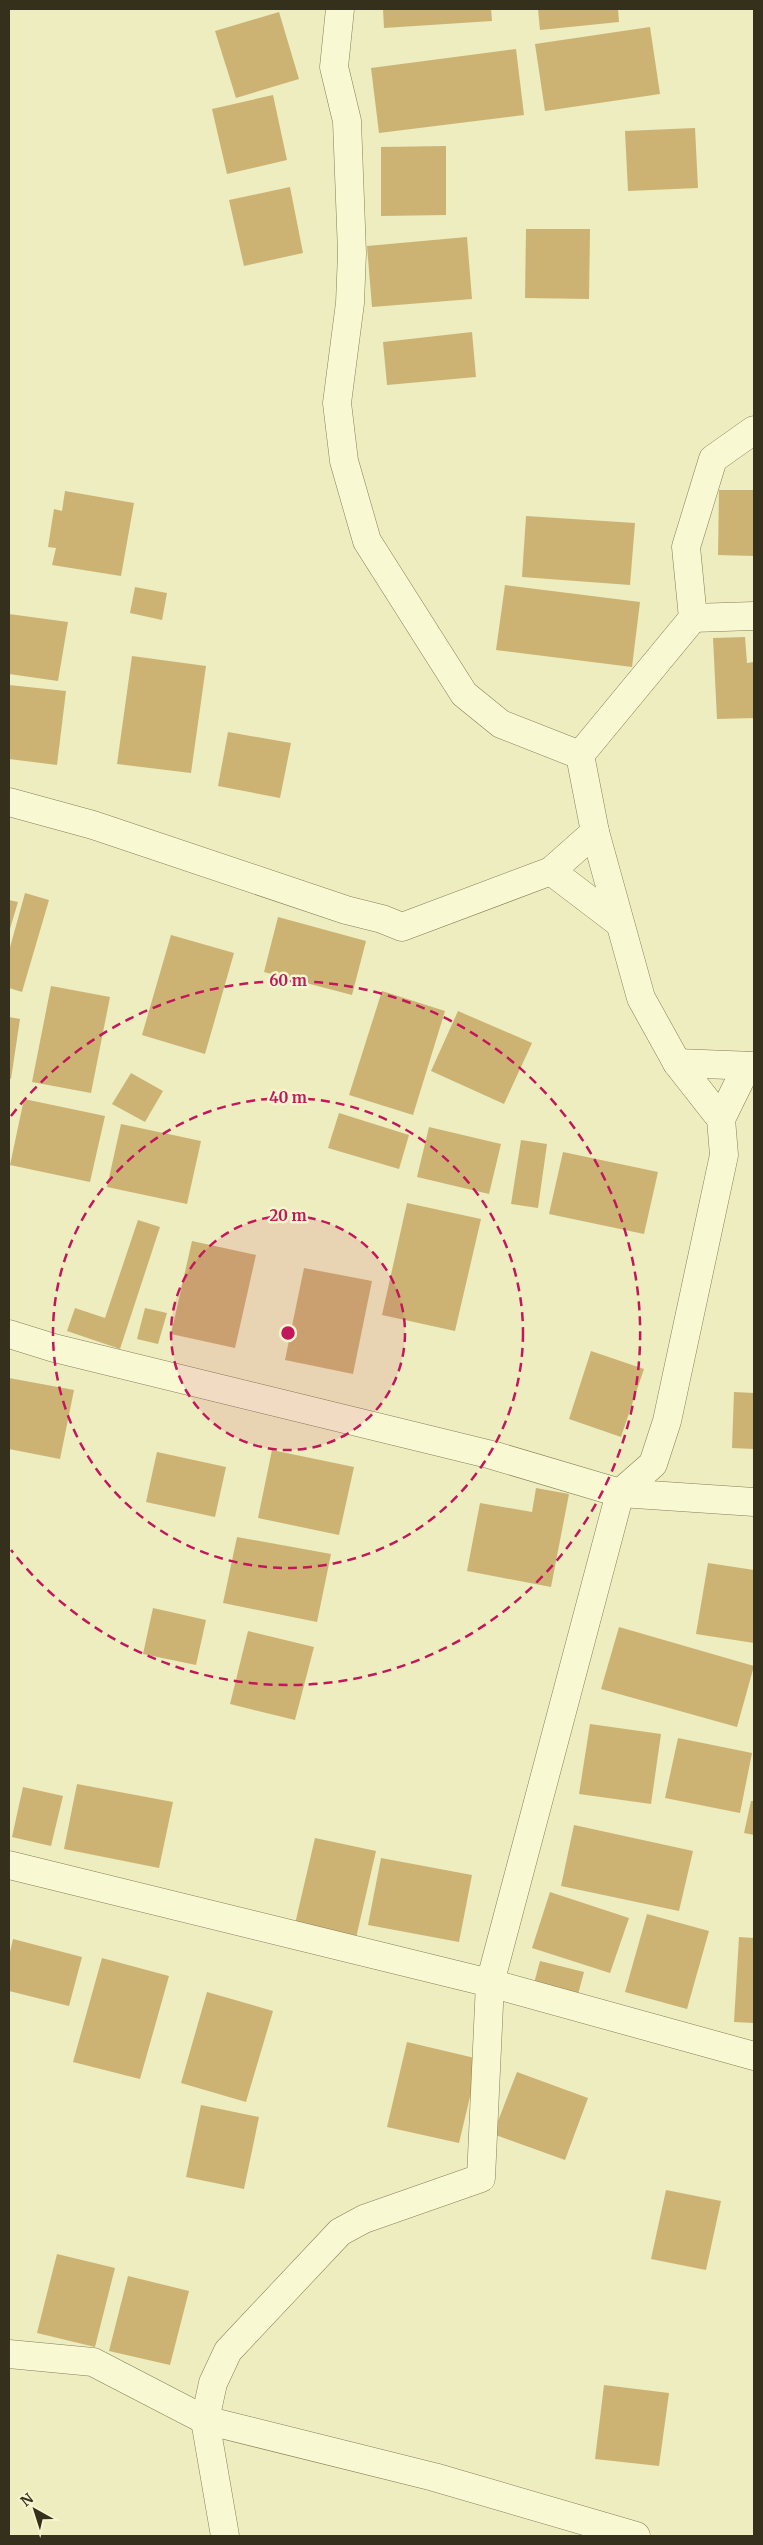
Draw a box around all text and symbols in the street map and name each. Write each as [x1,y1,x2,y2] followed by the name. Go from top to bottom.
[269,971,307,990] text: 60 m
[269,1088,307,1107] text: 40 m
[269,1206,307,1225] text: 20 m
[279,1324,297,1342] centre of rings
[10,2485,60,2535] north arrow
[17,2489,37,2510] text: N

